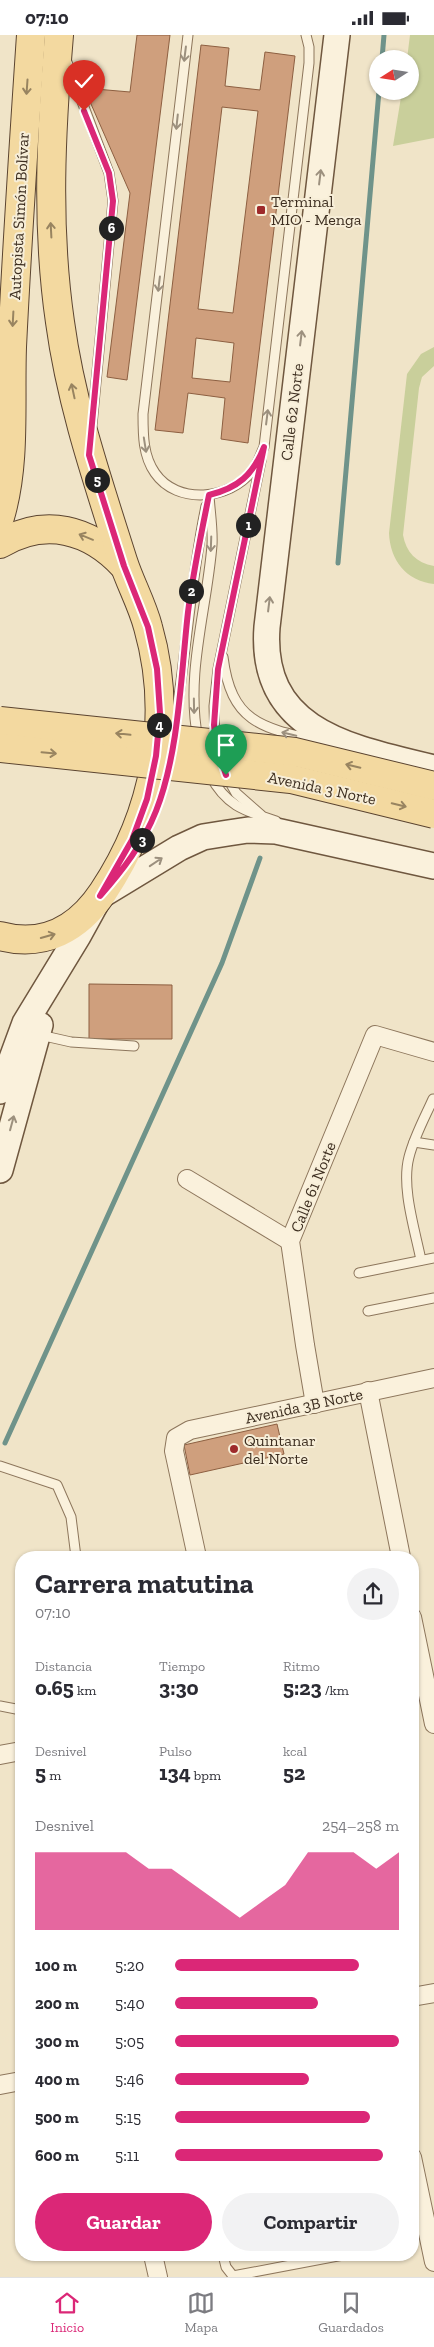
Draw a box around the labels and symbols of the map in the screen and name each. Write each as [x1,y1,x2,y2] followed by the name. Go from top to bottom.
[180,46,190,62] one-way arrow
[369,50,419,100] north arrow
[63,60,105,111] pin
[23,79,32,95] one-way arrow
[172,114,182,130] one-way arrow
[5,132,33,300] street label: Autopista Simón Bolívar
[316,169,326,185] one-way arrow
[271,192,362,229] place label: Terminal MIO - Menga
[255,204,267,216] marker: Terminal MIO - Menga
[98,215,124,241] pin: 6
[47,222,56,238] one-way arrow
[154,276,164,292] one-way arrow
[9,311,18,327] one-way arrow
[296,331,306,347] one-way arrow
[277,362,307,462] street label: Calle 62 Norte
[68,383,77,399] one-way arrow
[262,409,272,425] one-way arrow
[141,437,151,453] one-way arrow
[84,467,110,493] pin: 5
[236,513,260,537] pin: 1
[79,532,94,542] one-way arrow
[206,536,215,552] one-way arrow
[178,579,204,603] pin: 2
[264,596,274,612] one-way arrow
[189,697,199,713] one-way arrow
[146,713,172,737] pin: 4
[205,724,247,775] pin
[115,729,131,738] one-way arrow
[282,729,298,738] one-way arrow
[40,748,56,758] one-way arrow
[345,761,361,770] one-way arrow
[266,767,378,809] street label: Avenida 3 Norte
[390,801,406,810] one-way arrow
[130,827,154,853] pin: 3
[149,857,163,867] one-way arrow
[40,931,56,941] one-way arrow
[8,1115,17,1131] one-way arrow
[286,1139,340,1235] street label: Calle 61 Norte
[243,1384,365,1428] street label: Avenida 3B Norte
[244,1431,316,1468] place label: Quintanar del Norte
[228,1443,240,1455] marker: Quintanar del Norte

